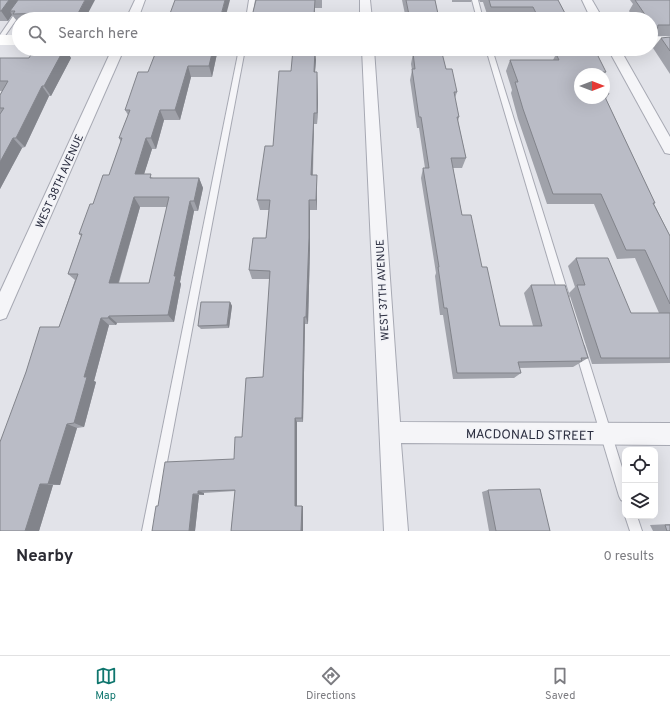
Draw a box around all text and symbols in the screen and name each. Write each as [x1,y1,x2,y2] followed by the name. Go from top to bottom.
[12,12,658,56] search box
[26,23,48,45] icon: search
[58,25,138,44] text: Search here
[574,68,610,104] north arrow
[33,132,87,231] street label: WEST 38TH AVENUE
[373,239,393,341] street label: WEST 37TH AVENUE
[466,427,594,445] street label: MACDONALD STREET
[622,447,658,519] map controls
[622,447,658,483] button: locate
[622,483,658,519] button: layers
[16,546,73,568] text: Nearby
[603,549,654,565] text: 0 results
[95,665,117,703] tab: Map
[306,665,356,703] tab: Directions
[545,665,575,703] tab: Saved

